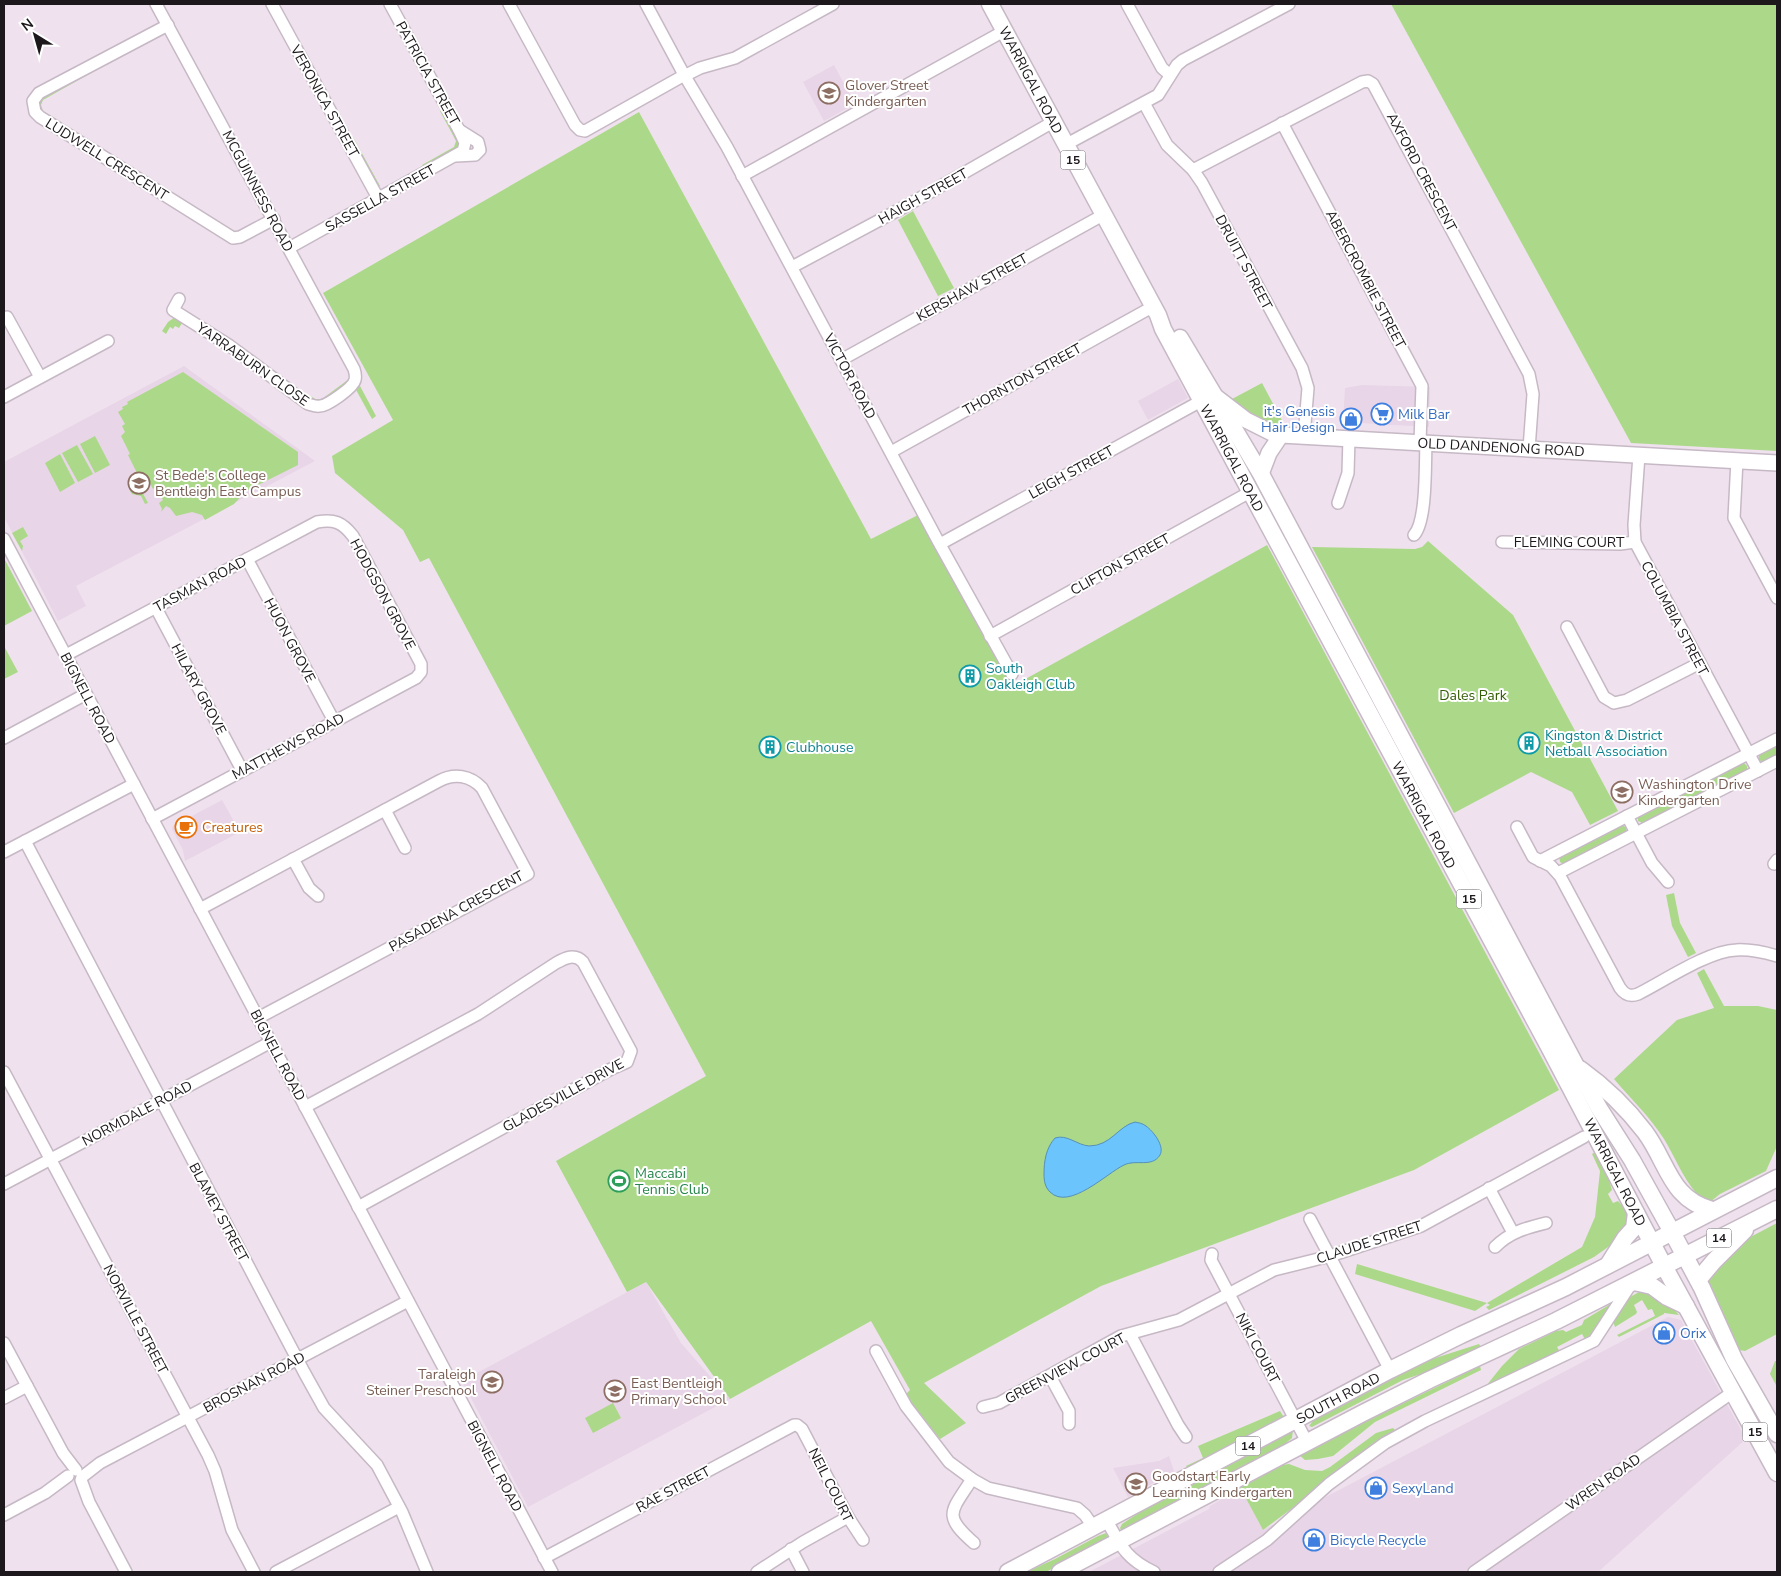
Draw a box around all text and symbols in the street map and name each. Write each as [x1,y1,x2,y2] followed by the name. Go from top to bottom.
[10,10,60,60] north arrow
[18,14,37,36] text: N
[391,18,464,129] street label: PATRICIA STREET
[994,23,1067,137] street label: WARRIGAL ROAD
[285,41,364,161] street label: VERONICA STREET
[845,76,928,111] place label: Glover Street Kindergarten
[817,81,841,105] school or university icon: Glover Street Kindergarten
[1382,109,1461,236] street label: AXFORD CRESCENT
[42,114,172,205] street label: LUDWELL CRESCENT
[217,127,298,255] street label: MCGUINNESS ROAD
[1060,150,1086,170] road number: 15
[322,160,439,237] street label: SASSELLA STREET
[875,164,972,229] street label: HAIGH STREET
[1321,207,1410,352] street label: ABERCROMBIE STREET
[1211,211,1277,314] street label: DRUITT STREET
[913,249,1032,326] street label: KERSHAW STREET
[192,318,313,410] street label: YARRABURN CLOSE
[819,329,880,422] street label: VICTOR ROAD
[960,339,1085,420] street label: THORNTON STREET
[1195,401,1268,515] street label: WARRIGAL ROAD
[1261,402,1335,437] place label: it's Genesis Hair Design
[1370,402,1394,426] supermarket icon: Milk Bar
[1398,405,1450,424] place label: Milk Bar
[1339,407,1363,431] shop icon: it's Genesis Hair Design
[1417,434,1585,461] street label: OLD DANDENONG ROAD
[1025,441,1118,504] street label: LEIGH STREET
[155,466,302,501] place label: St Bede's College Bentleigh East Campus
[127,471,151,495] school or university icon: St Bede's College Bentleigh East Campus
[1067,529,1174,600] street label: CLIFTON STREET
[1514,533,1625,552] street label: FLEMING COURT
[345,535,420,653] street label: HODGSON GROVE
[150,552,250,617] street label: TASMAN ROAD
[1636,558,1713,679] street label: COLUMBIA STREET
[259,595,320,686] street label: HUON GROVE
[167,640,231,738] street label: HILARY GROVE
[55,649,120,747] street label: BIGNELL ROAD
[986,659,1075,694] place label: South Oakleigh Club
[958,664,982,688] building icon: South Oakleigh Club
[1439,686,1508,705] park label: Dales Park
[229,709,348,784] street label: MATTHEWS ROAD
[1545,726,1668,761] place label: Kingston & District Netball Association
[1517,731,1541,755] building icon: Kingston & District Netball Association
[758,735,782,759] building icon: Clubhouse
[786,738,853,757] place label: Clubhouse
[1387,758,1460,872] street label: WARRIGAL ROAD
[1638,775,1752,810] place label: Washington Drive Kindergarten
[1610,780,1634,804] school or university icon: Washington Drive Kindergarten
[174,815,198,839] cafe icon: Creatures
[202,818,263,837] place label: Creatures
[385,866,527,956] street label: PASADENA CRESCENT
[1456,890,1482,909] road number: 15
[245,1006,310,1104] street label: BIGNELL ROAD
[499,1054,627,1137] street label: GLADESVILLE DRIVE
[79,1076,196,1151] street label: NORMDALE ROAD
[1579,1115,1650,1230] street label: WARRIGAL ROAD
[184,1159,253,1266] street label: BLAMEY STREET
[635,1164,709,1199] place label: Maccabi Tennis Club
[607,1169,631,1193] sports icon: Maccabi Tennis Club
[1314,1216,1425,1269] street label: CLAUDE STREET
[1706,1228,1732,1248] road number: 14
[99,1261,173,1378] street label: NORVILLE STREET
[1231,1310,1284,1387] street label: NIKI COURT
[1652,1321,1676,1345] shop icon: Orix
[1680,1324,1707,1343] place label: Orix
[1002,1328,1129,1408] street label: GREENVIEW COURT
[200,1348,309,1417] street label: BROSNAN ROAD
[366,1365,477,1400] place label: Taraleigh Steiner Preschool
[1293,1368,1384,1429] street label: SOUTH ROAD
[480,1370,504,1394] school or university icon: Taraleigh Steiner Preschool
[631,1374,727,1409] place label: East Bentleigh Primary School
[603,1379,627,1403] school or university icon: East Bentleigh Primary School
[462,1417,527,1515] street label: BIGNELL ROAD
[1742,1422,1768,1441] road number: 15
[1236,1436,1260,1455] road number: 14
[804,1445,858,1526] street label: NEIL COURT
[1562,1450,1645,1515] street label: WREN ROAD
[633,1462,714,1517] street label: RAE STREET
[1152,1467,1292,1502] place label: Goodstart Early Learning Kindergarten
[1124,1472,1148,1496] school or university icon: Goodstart Early Learning Kindergarten
[1364,1476,1388,1500] shop icon: SexyLand
[1392,1479,1454,1498] place label: SexyLand
[1302,1528,1326,1552] shop icon: Bicycle Recycle
[1330,1531,1426,1550] place label: Bicycle Recycle

